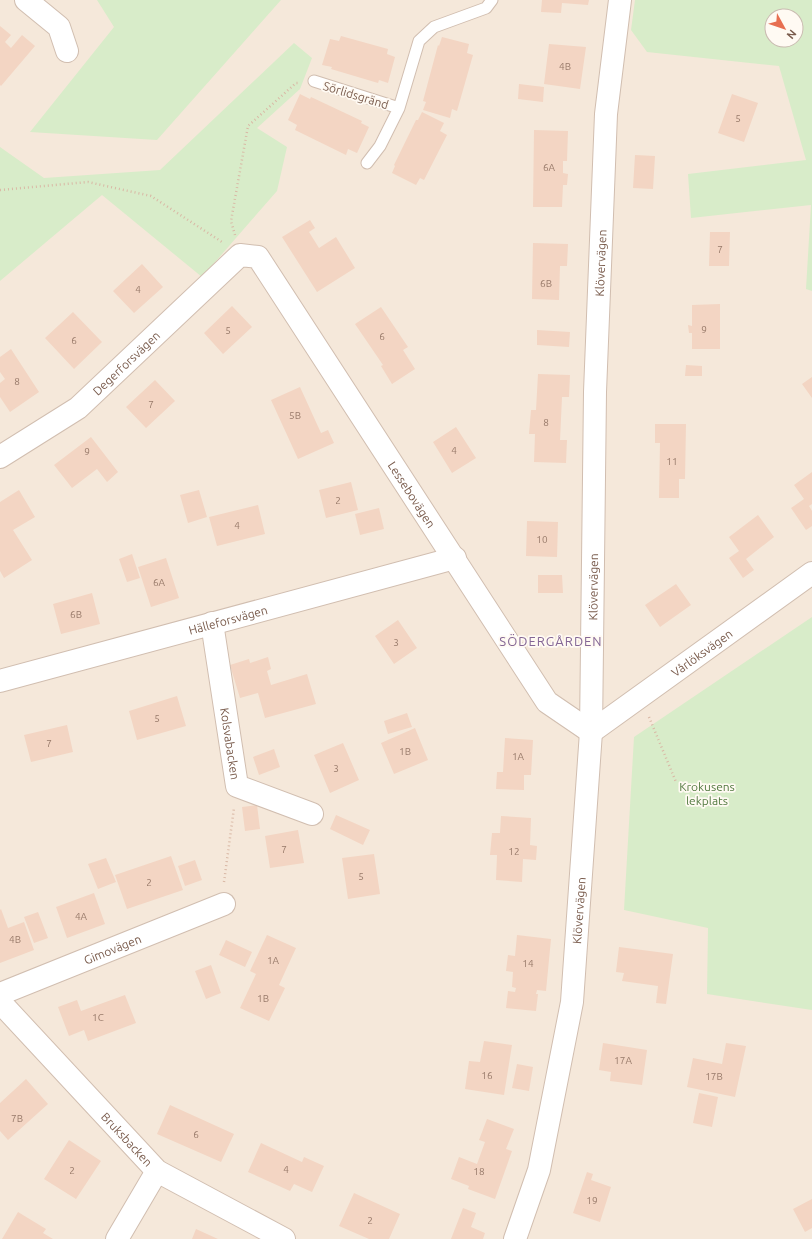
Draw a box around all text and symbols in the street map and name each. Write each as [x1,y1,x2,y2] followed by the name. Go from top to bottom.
[764,8,804,48] north arrow
[784,27,799,41] text: N
[559,61,571,72] house number: 4B
[322,79,390,111] street label: Sörlidsgränd
[735,113,741,124] house number: 5
[543,162,556,173] house number: 6A
[592,229,608,297] street label: Klövervägen
[717,244,723,255] house number: 7
[540,278,552,289] house number: 6B
[135,284,141,295] house number: 4
[701,324,707,335] house number: 9
[225,325,231,336] house number: 5
[90,328,162,397] street label: Degerforsvägen
[379,331,385,342] house number: 6
[71,335,77,346] house number: 6
[14,376,20,387] house number: 8
[148,399,154,410] house number: 7
[289,410,301,421] house number: 5B
[543,417,549,428] house number: 8
[451,445,457,456] house number: 4
[84,446,90,457] house number: 9
[666,456,678,467] house number: 11
[386,459,438,530] street label: Lessebovägen
[335,495,341,506] house number: 2
[234,520,240,531] house number: 4
[536,534,548,545] house number: 10
[586,553,600,621] street label: Klövervägen
[153,577,166,588] house number: 6A
[187,603,269,636] street label: Hälleforsvägen
[70,609,82,620] house number: 6B
[668,626,735,679] street label: Vårlöksvägen
[499,633,603,648] district label: SÖDERGÅRDEN
[393,637,399,648] house number: 3
[219,707,242,781] street label: Kolsvabacken
[154,713,160,724] house number: 5
[46,738,52,749] house number: 7
[399,746,411,757] house number: 1B
[512,751,525,762] house number: 1A
[333,763,339,774] house number: 3
[679,780,735,807] park label: Krokusens lekplats
[281,844,287,855] house number: 7
[508,846,520,857] house number: 12
[358,871,364,882] house number: 5
[146,877,152,888] house number: 2
[570,877,587,944] street label: Klövervägen
[75,911,88,922] house number: 4A
[82,932,143,966] street label: Gimovägen
[9,934,21,945] house number: 4B
[267,955,280,966] house number: 1A
[522,958,534,969] house number: 14
[257,993,269,1004] house number: 1B
[92,1012,104,1023] house number: 1C
[614,1055,632,1066] house number: 17A
[481,1070,493,1081] house number: 16
[705,1071,723,1082] house number: 17B
[99,1109,155,1169] street label: Bruksbacken
[11,1113,23,1124] house number: 7B
[193,1129,199,1140] house number: 6
[283,1164,289,1175] house number: 4
[69,1165,75,1176] house number: 2
[473,1166,485,1177] house number: 18
[586,1195,598,1206] house number: 19
[367,1215,373,1226] house number: 2

